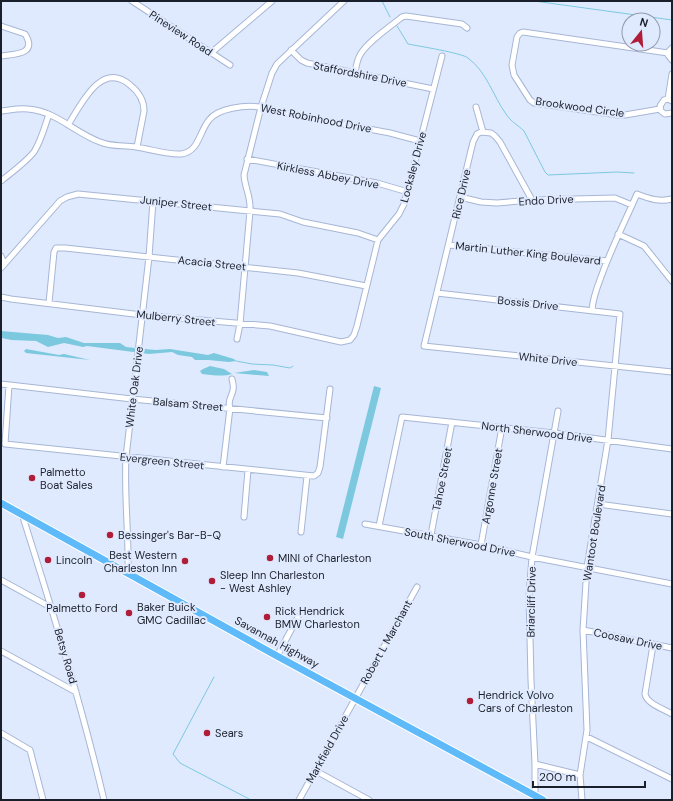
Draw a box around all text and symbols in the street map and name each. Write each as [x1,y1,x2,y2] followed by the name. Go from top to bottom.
[147,7,215,59] street label: Pineview Road
[621,12,661,52] north arrow
[638,15,650,30] text: N
[312,58,408,90] street label: Staffordshire Drive
[535,94,625,120] street label: Brookwood Circle
[259,100,373,136] street label: West Robinhood Drive
[397,130,429,204] street label: Locksley Drive
[276,158,380,192] street label: Kirkless Abbey Drive
[448,168,474,220] street label: Rice Drive
[139,192,213,214] street label: Juniper Street
[518,192,574,208] street label: Endo Drive
[455,238,601,268] street label: Martin Luther King Boulevard
[177,252,247,274] street label: Acacia Street
[497,293,559,313] street label: Bossis Drive
[136,307,216,329] street label: Mulberry Street
[122,345,146,429] street label: White Oak Drive
[518,349,578,369] street label: White Drive
[152,394,224,414] street label: Balsam Street
[481,418,593,446] street label: North Sherwood Drive
[429,446,455,512] street label: Tahoe Street
[478,447,506,525] street label: Argonne Street
[119,450,205,472] street label: Evergreen Street
[40,465,93,492] place label: Palmetto Boat Sales
[27,473,37,483] marker: Palmetto Boat Sales
[580,484,609,582] street label: Wantoot Boulevard
[403,524,517,560] street label: South Sherwood Drive
[118,528,221,542] place label: Bessinger's Bar-B-Q
[105,530,115,540] marker: Bessinger's Bar-B-Q
[104,548,177,575] place label: Best Western Charleston Inn
[278,551,371,565] place label: MINI of Charleston
[56,553,92,567] place label: Lincoln
[265,553,275,563] marker: MINI of Charleston
[43,555,53,565] marker: Lincoln
[180,556,190,566] marker: Best Western Charleston Inn
[523,566,539,638] street label: Briarcliff Drive
[220,568,325,595] place label: Sleep Inn Charleston - West Ashley
[207,576,217,586] marker: Sleep Inn Charleston - West Ashley
[77,590,87,600] marker: Palmetto Ford
[357,597,415,687] street label: Robert L Marchant
[137,600,206,627] place label: Baker Buick GMC Cadillac
[46,601,118,615] place label: Palmetto Ford
[275,604,360,631] place label: Rick Hendrick BMW Charleston
[124,608,134,618] marker: Baker Buick GMC Cadillac
[262,612,272,622] marker: Rick Hendrick BMW Charleston
[232,613,322,671] street label: Savannah Highway
[592,625,664,653] street label: Coosaw Drive
[51,627,81,685] street label: Betsy Road
[478,688,573,715] place label: Hendrick Volvo Cars of Charleston
[465,696,475,706] marker: Hendrick Volvo Cars of Charleston
[303,713,351,785] street label: Markfield Drive
[215,726,243,740] place label: Sears
[202,728,212,738] marker: Sears
[533,763,645,789] scale bar
[539,769,576,785] text: 200 m

